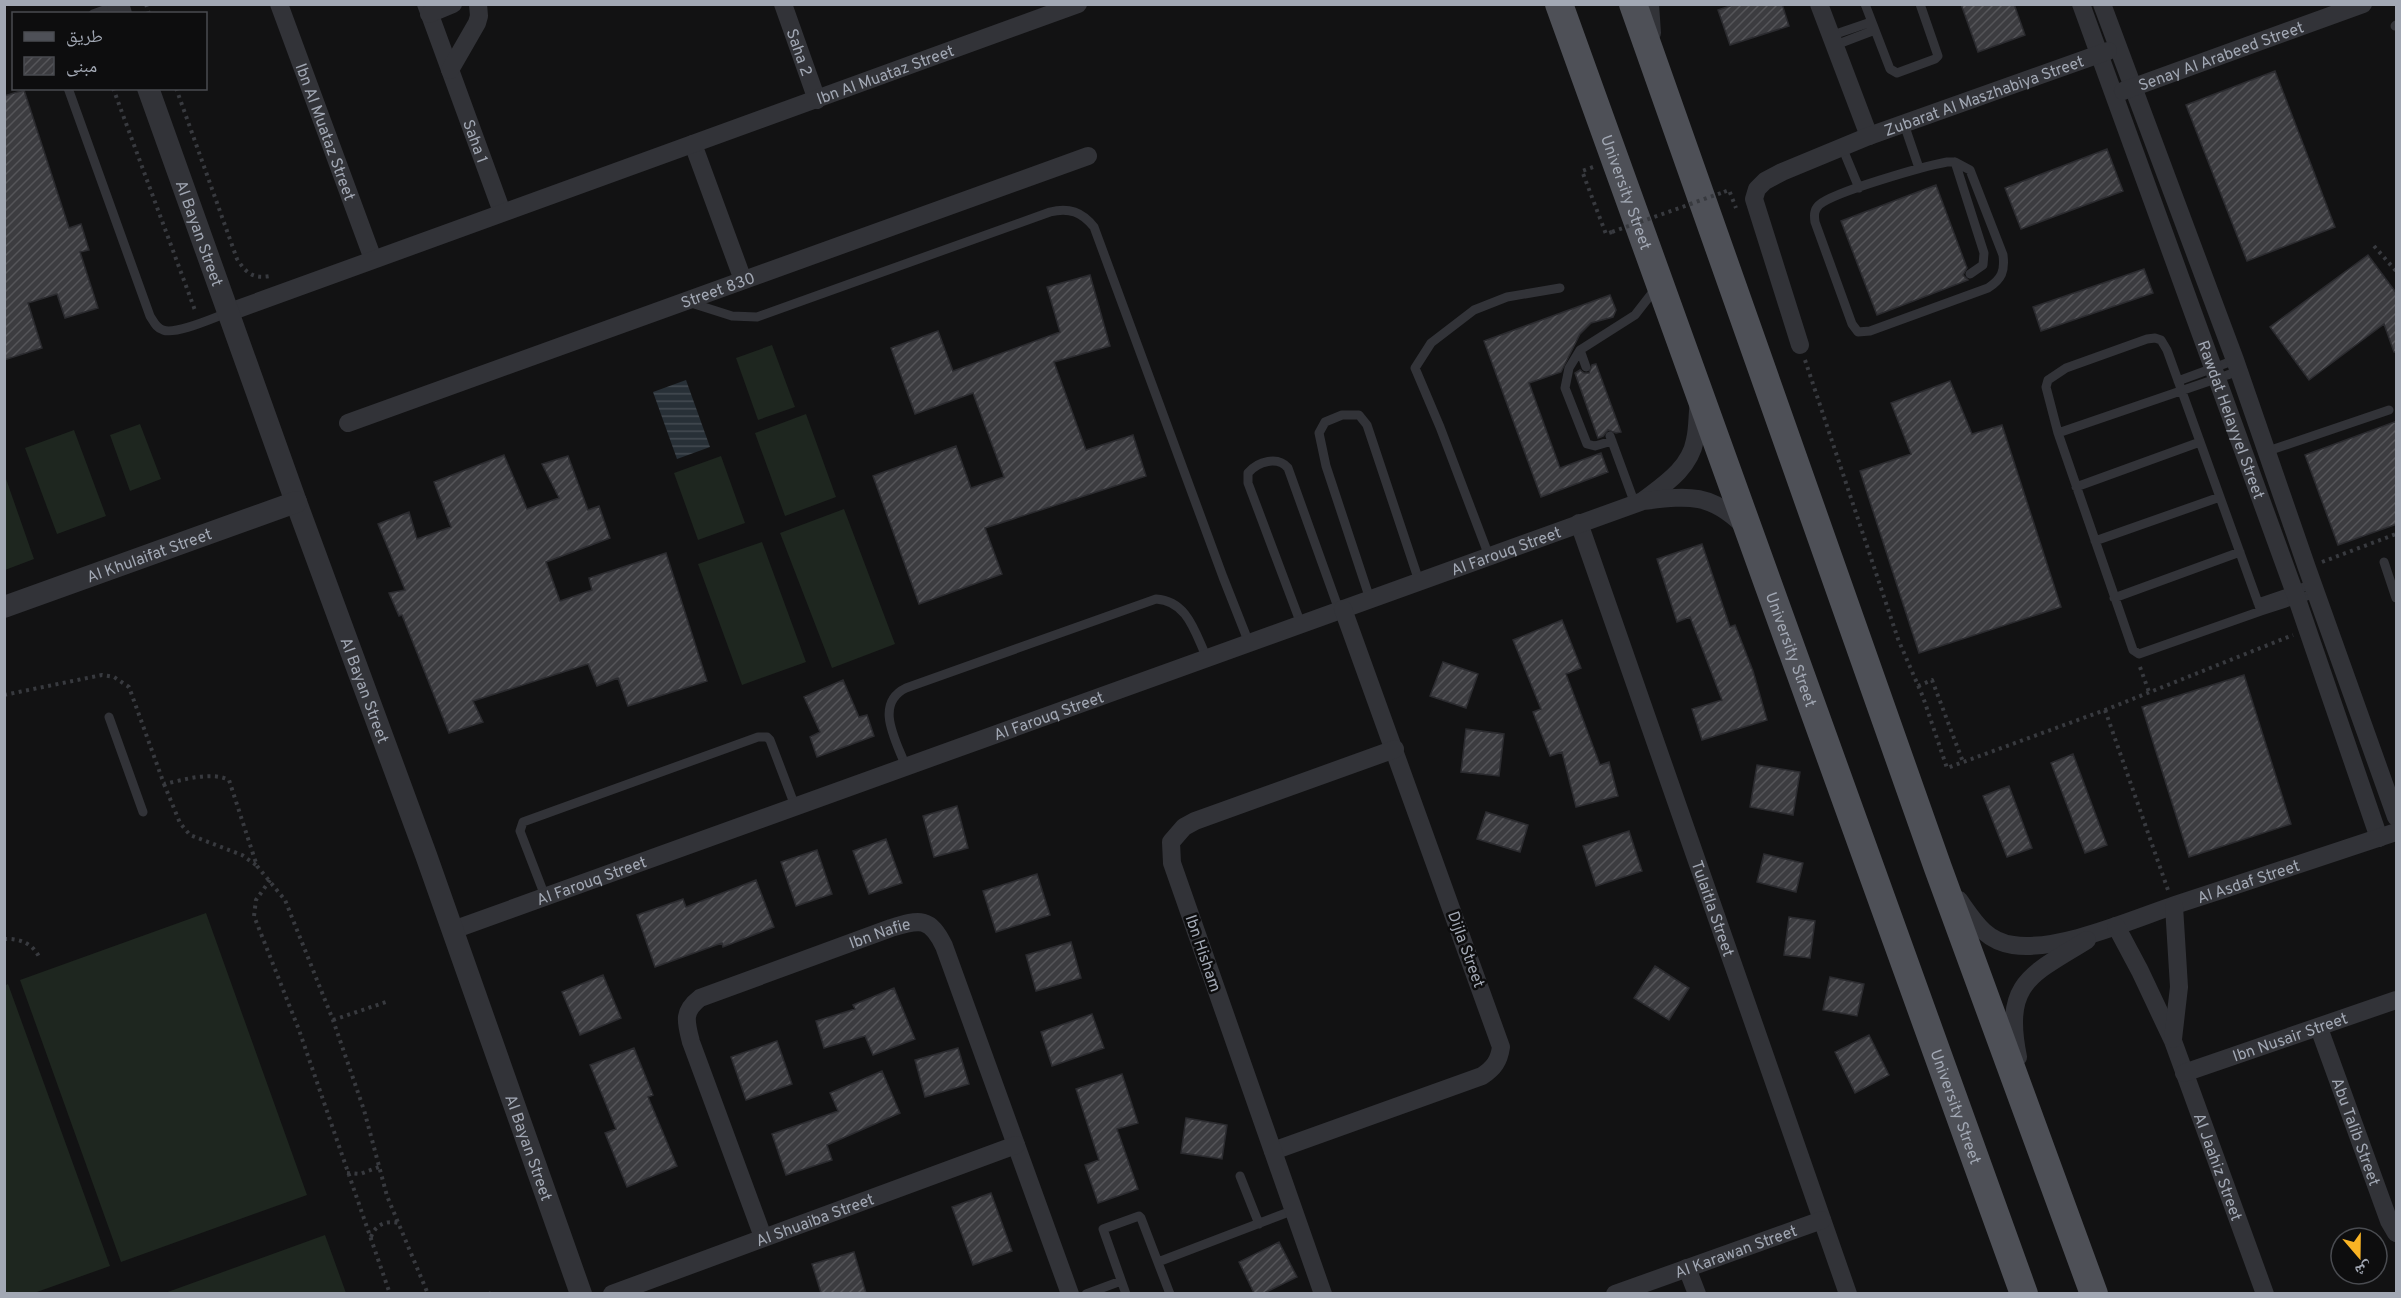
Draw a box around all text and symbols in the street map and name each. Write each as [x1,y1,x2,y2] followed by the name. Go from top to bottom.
[12,12,207,90] legend
[2136,18,2307,97] street label: Senay Al Arabeed Street
[66,26,103,49] text: طريق
[781,26,816,79] street label: Saha 2
[814,42,957,110] street label: Ibn Al Muataz Street
[1882,52,2087,142] street label: Zubarat Al Maszhabiya Street
[66,56,97,79] text: مبنى
[290,61,359,204] street label: Ibn Al Muataz Street
[457,117,491,167] street label: Saha 1
[1595,133,1655,253] street label: University Street
[170,178,226,290] street label: Al Bayan Street
[679,269,758,314] street label: Street 830
[2192,338,2268,502] street label: Rawdat Helayyel Street
[1449,523,1564,581] street label: Al Farouq Street
[84,525,215,588] street label: Al Khulaifat Street
[1760,590,1820,710] street label: University Street
[335,635,392,746] street label: Al Bayan Street
[991,688,1107,746] street label: Al Farouq Street
[534,853,650,911] street label: Al Farouq Street
[2195,857,2303,909] street label: Al Asdaf Street
[1685,858,1738,960] street label: Tulaitla Street
[1442,909,1488,991] street label: Dijla Street
[1180,912,1225,995] street label: Ibn Hisham
[847,915,913,954] street label: Ibn Nafie
[2230,1009,2351,1068] street label: Ibn Nusair Street
[1925,1047,1984,1167] street label: University Street
[2326,1075,2383,1189] street label: Abu Talib Street
[499,1092,555,1204] street label: Al Bayan Street
[2188,1110,2246,1224] street label: Al Jaahiz Street
[753,1190,877,1252] street label: Al Shuaiba Street
[1672,1222,1800,1284] street label: Al Karawan Street
[2329,1226,2389,1286] north arrow
[2352,1256,2375,1281] text: ش

